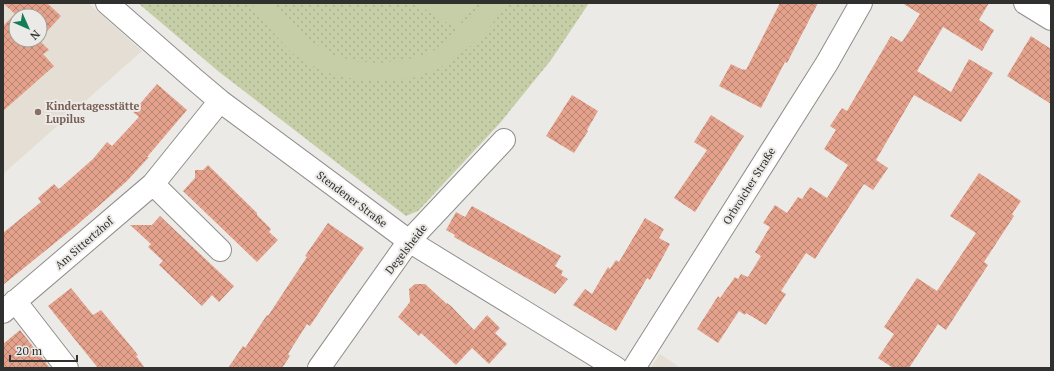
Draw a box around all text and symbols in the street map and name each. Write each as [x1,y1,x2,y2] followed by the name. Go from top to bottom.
[8,8,48,48] north arrow
[27,27,43,43] text: N
[46,99,140,126] place label: Kindertagesstätte Lupilus
[33,107,43,117] marker: Kindertagesstätte Lupilus
[720,144,779,227] street label: Orbroicher Straße
[314,168,391,230] street label: Stendener Straße
[52,213,117,272] street label: Am Sittertzhof
[382,221,430,277] street label: Degelsheide
[10,337,77,363] scale bar
[16,343,43,358] text: 20 m

